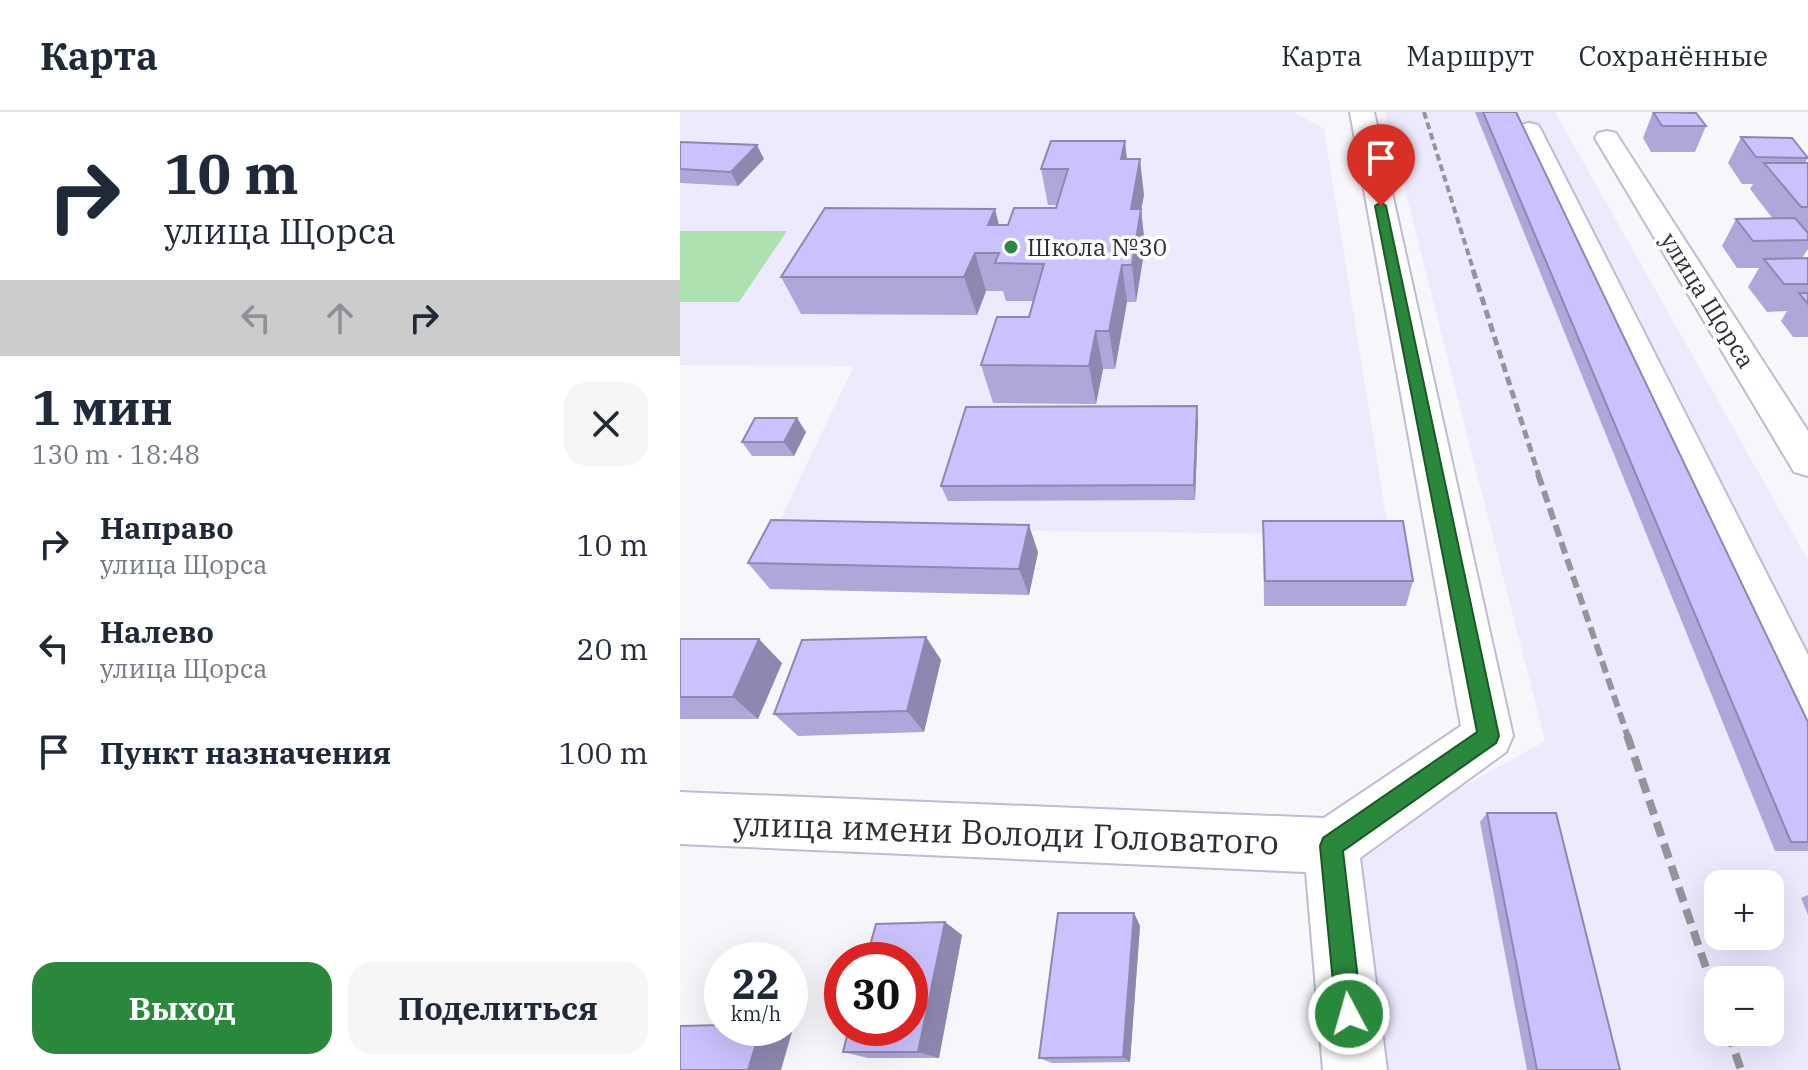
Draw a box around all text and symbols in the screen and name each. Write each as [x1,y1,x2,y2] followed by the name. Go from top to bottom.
[40,31,158,80] text: Карта
[1281,37,1362,74] text: Карта
[1406,37,1534,74] text: Маршрут
[1578,37,1768,74] text: Сохранённые
[1347,124,1415,206] pin
[1359,136,1403,180] icon: arrive
[164,137,299,209] text: 10 m
[32,144,136,248] icon: right
[164,207,396,254] text: улица Щорса
[1653,226,1763,374] street label: улица Щорса
[1027,231,1167,263] place label: Школа №30
[1002,238,1020,256] marker: Школа №30
[234,296,278,340] icon: left
[318,296,362,340] icon: ahead
[402,296,446,340] icon: right
[32,376,173,438] text: 1 мин
[564,382,648,466] button: close
[32,437,200,471] text: 130 m · 18:48
[100,508,234,547] text: Направо
[32,522,76,566] icon: right
[576,525,648,564] text: 10 m
[100,547,268,581] text: улица Щорса
[100,612,214,651] text: Налево
[32,626,76,670] icon: left
[576,629,648,668] text: 20 m
[100,651,268,685] text: улица Щорса
[32,730,76,774] icon: arrive
[100,733,391,772] text: Пункт назначения
[558,733,648,772] text: 100 m
[732,800,1280,864] street label: улица имени Володи Головатого
[1704,870,1784,1046] map controls
[1704,870,1784,950] button: +
[824,942,928,1046] speed limit sign: 30
[732,958,780,1010] text: 22
[32,962,332,1054] button: Выход
[348,962,648,1054] button: Поделиться
[1704,966,1784,1046] button: −
[1307,972,1391,1056] position arrow
[731,1000,781,1027] text: km/h

